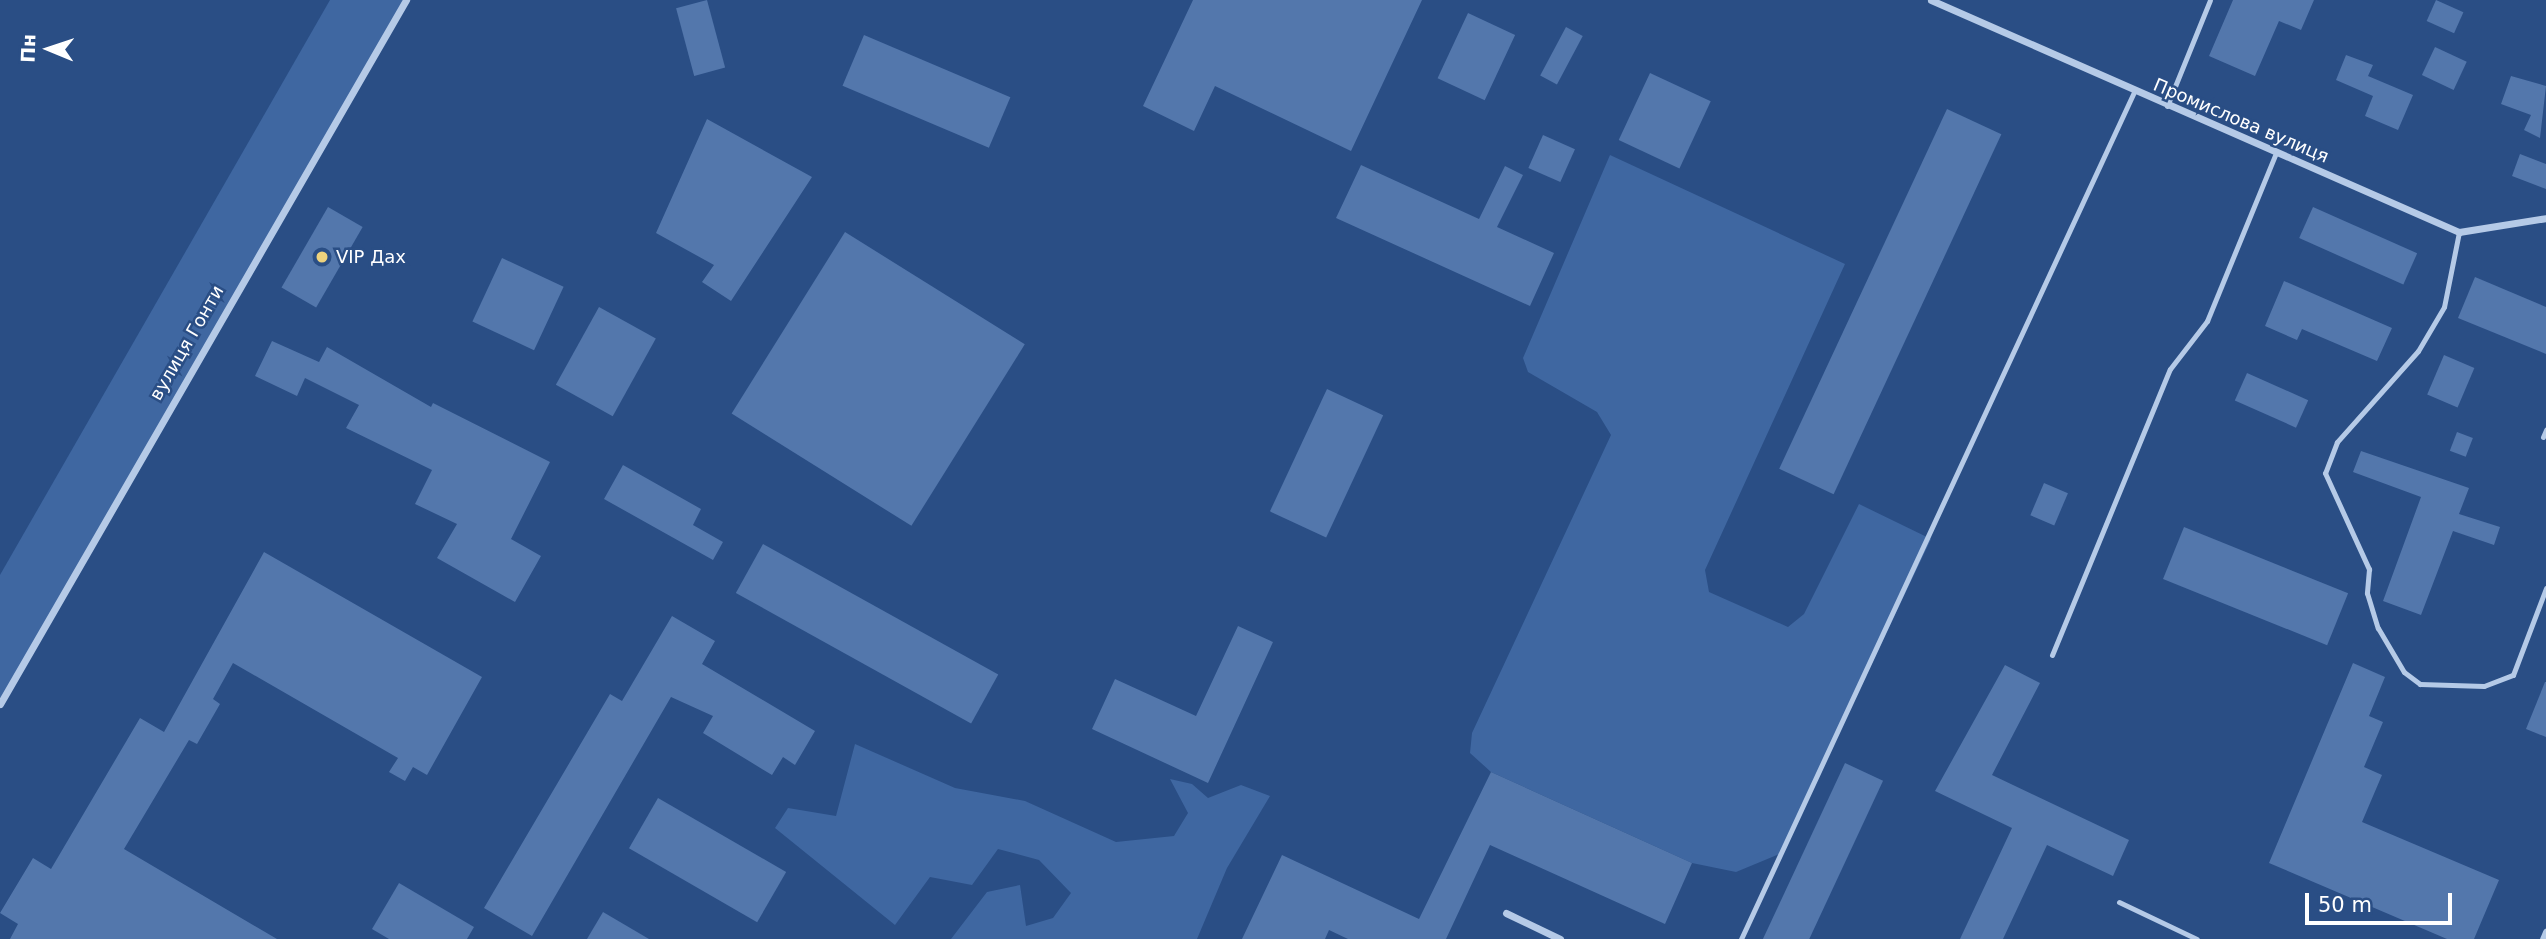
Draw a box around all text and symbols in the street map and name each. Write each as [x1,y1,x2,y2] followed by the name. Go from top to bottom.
[14,14,84,84] north arrow
[17,33,40,63] text: Пн
[2150,74,2332,168] street label: Промислова вулиця
[336,246,406,268] place label: VIP Дах
[314,249,330,265] marker: VIP Дах
[145,282,229,404] street label: вулиця Гонти
[2308,880,2455,924] scale bar
[2318,893,2372,917] text: 50 m

